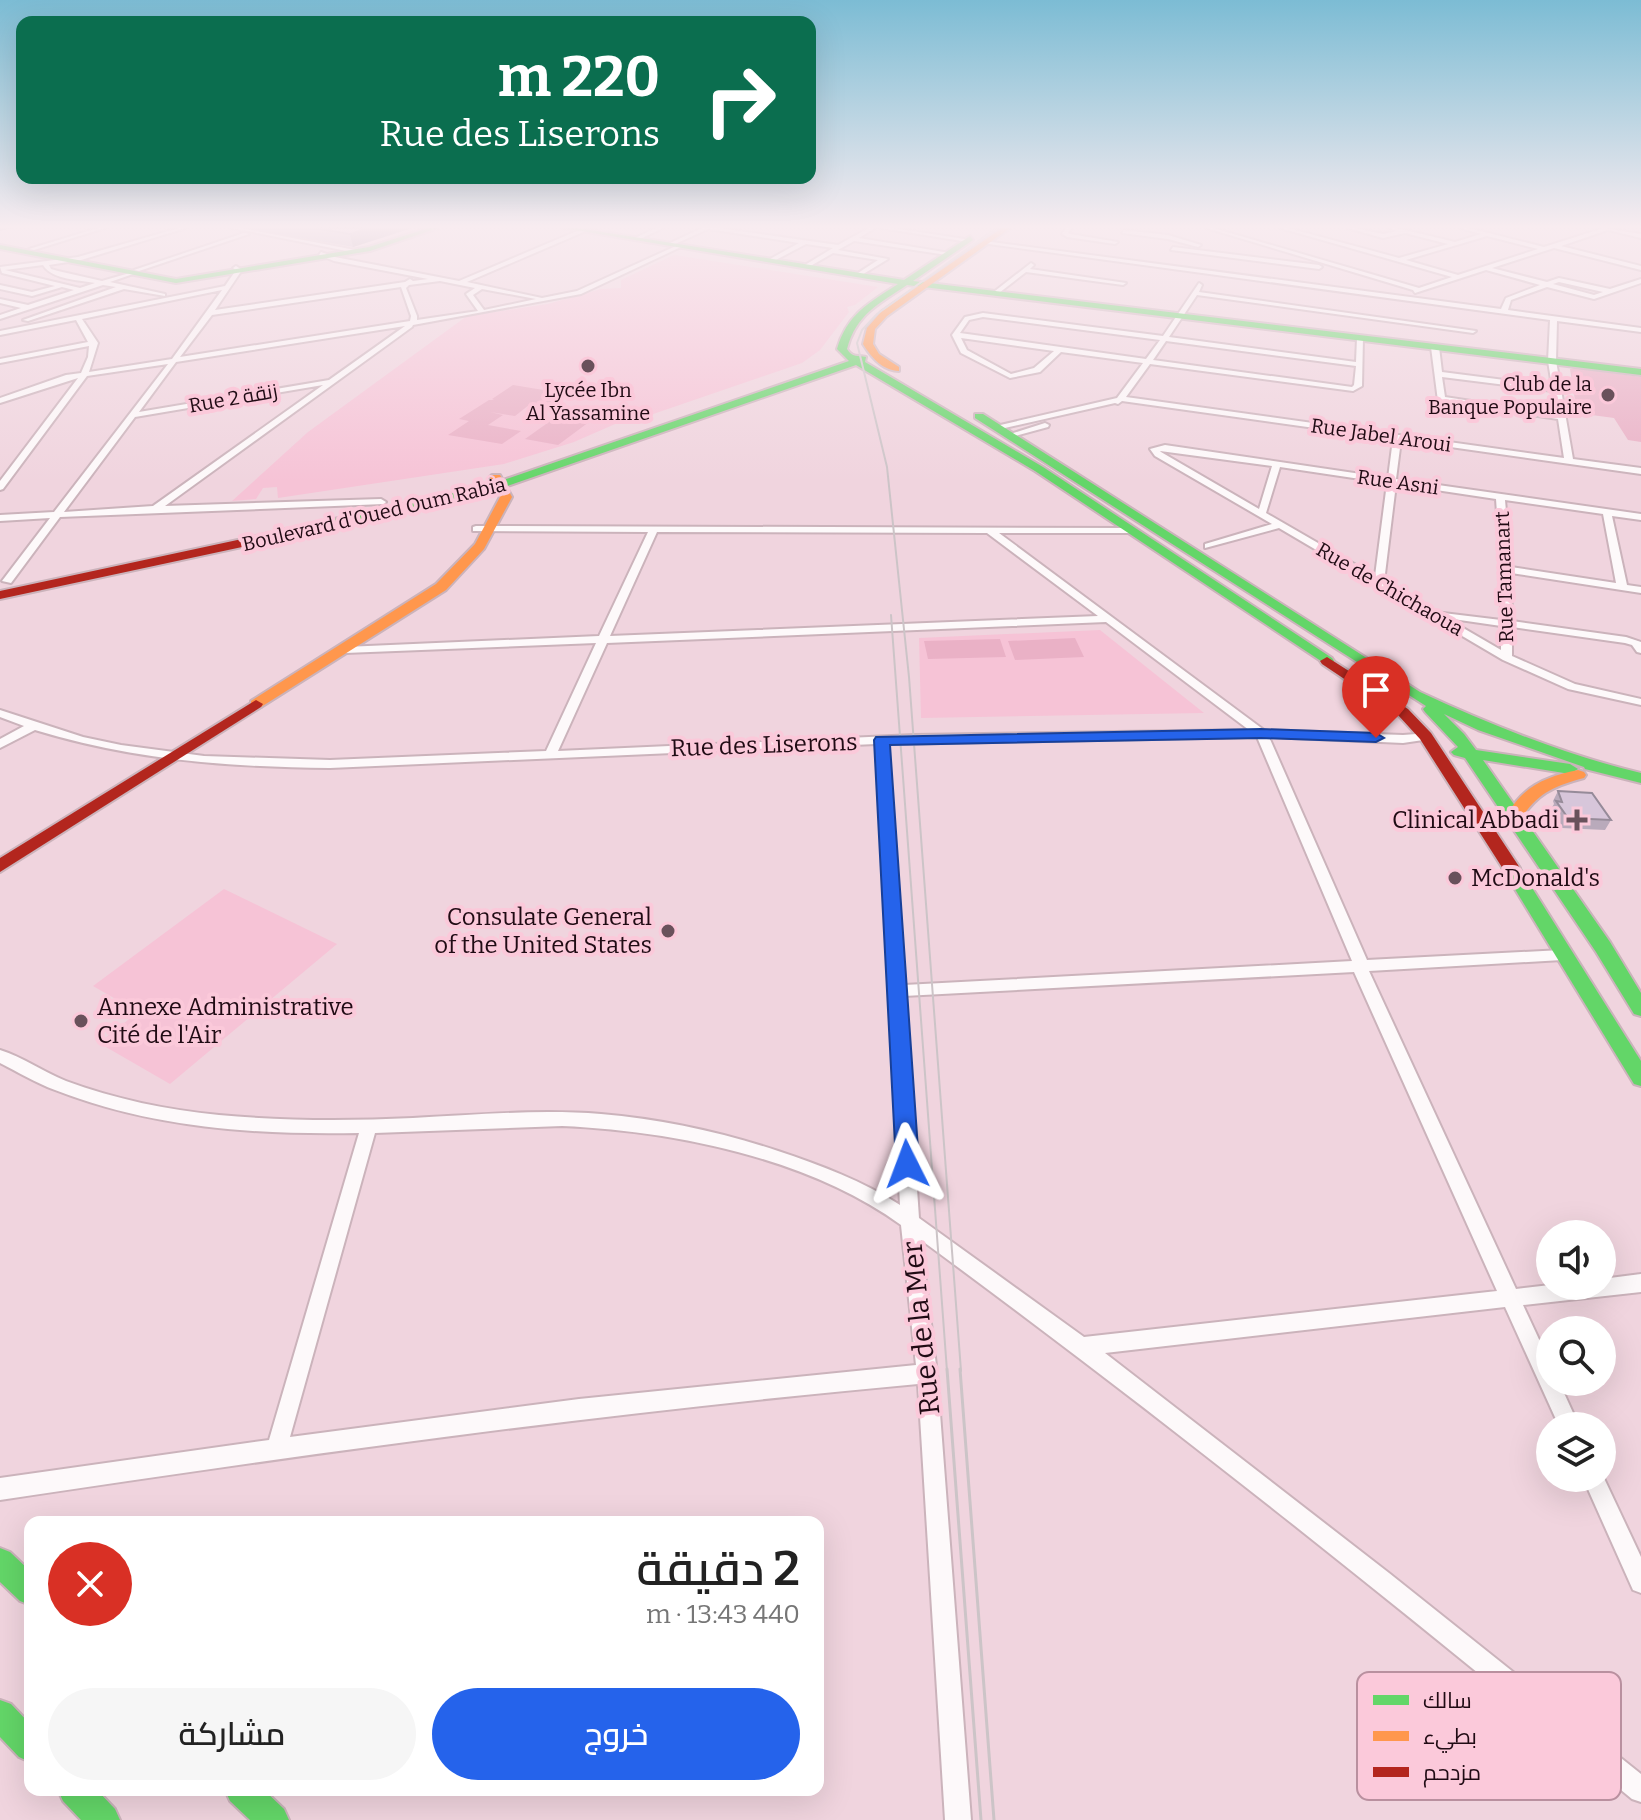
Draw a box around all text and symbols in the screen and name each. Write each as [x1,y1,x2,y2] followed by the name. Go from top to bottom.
[498,44,660,111] text: 220 m
[688,48,792,152] icon: right
[380,112,660,156] text: Rue des Liserons
[579,357,597,375] marker: Lycée Ibn Al Yassamine
[1428,372,1592,419] place label: Club de la Banque Populaire
[187,378,279,418] street label: Rue 2 زنقة
[526,378,650,425] place label: Lycée Ibn Al Yassamine
[1599,386,1617,404] marker: Club de la Banque Populaire
[1309,413,1453,457] street label: Rue Jabel Aroui
[1356,464,1440,500] street label: Rue Asni
[240,472,508,556] street label: Boulevard d'Oued Oum Rabia
[1490,511,1518,643] street label: Rue Tamanart
[1312,537,1468,641] street label: Rue de Chichaoua
[1342,656,1410,738] pin
[1354,668,1398,712] icon: arrive
[670,728,858,762] street label: Rue des Liserons
[1392,806,1559,834] place label: Clinical Abbadi
[1566,809,1588,831] marker: Clinical Abbadi
[1471,864,1600,892] place label: McDonald's
[1446,869,1464,887] marker: McDonald's
[434,903,652,959] place label: Consulate General of the United States
[659,922,677,940] marker: Consulate General of the United States
[97,993,354,1049] place label: Annexe Administrative Cité de l'Air
[72,1012,90,1030] marker: Annexe Administrative Cité de l'Air
[865,1122,949,1206] position arrow
[1536,1220,1616,1492] map controls
[1536,1220,1616,1300] button: sound
[895,1239,947,1417] street label: Rue de la Mer
[1536,1316,1616,1396] button: search
[1536,1412,1616,1492] button: layers
[636,1540,800,1598] text: 2 دقيقة
[48,1542,132,1626] button: close
[646,1599,800,1630] text: 440 m · 13:43
[1357,1672,1621,1800] legend
[1423,1687,1472,1714] text: سالك
[48,1688,416,1780] button: مشاركة
[432,1688,800,1780] button: خروج
[1423,1723,1477,1753] text: بطيء
[1423,1759,1481,1788] text: مزدحم

